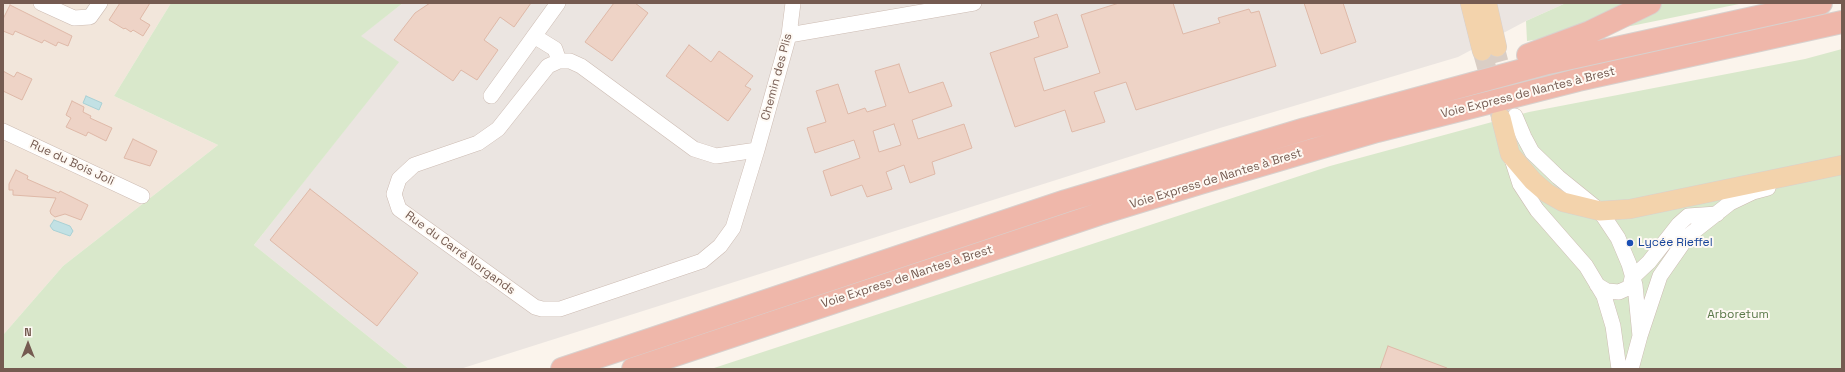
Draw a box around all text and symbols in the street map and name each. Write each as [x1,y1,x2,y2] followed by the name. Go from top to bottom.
[758,32,796,122] street label: Chemin des Plis
[1439,64,1617,122] street label: Voie Express de Nantes à Brest
[28,137,116,189] street label: Rue du Bois Joli
[1128,146,1304,212] street label: Voie Express de Nantes à Brest
[402,208,518,298] street label: Rue du Carré Norgands
[1638,236,1713,250] place label: Lycée Rieffel
[1625,238,1635,248] marker: Lycée Rieffel
[820,242,994,312] street label: Voie Express de Nantes à Brest
[1707,308,1769,322] park label: Arboretum
[8,324,48,364] north arrow
[24,325,32,339] text: N

